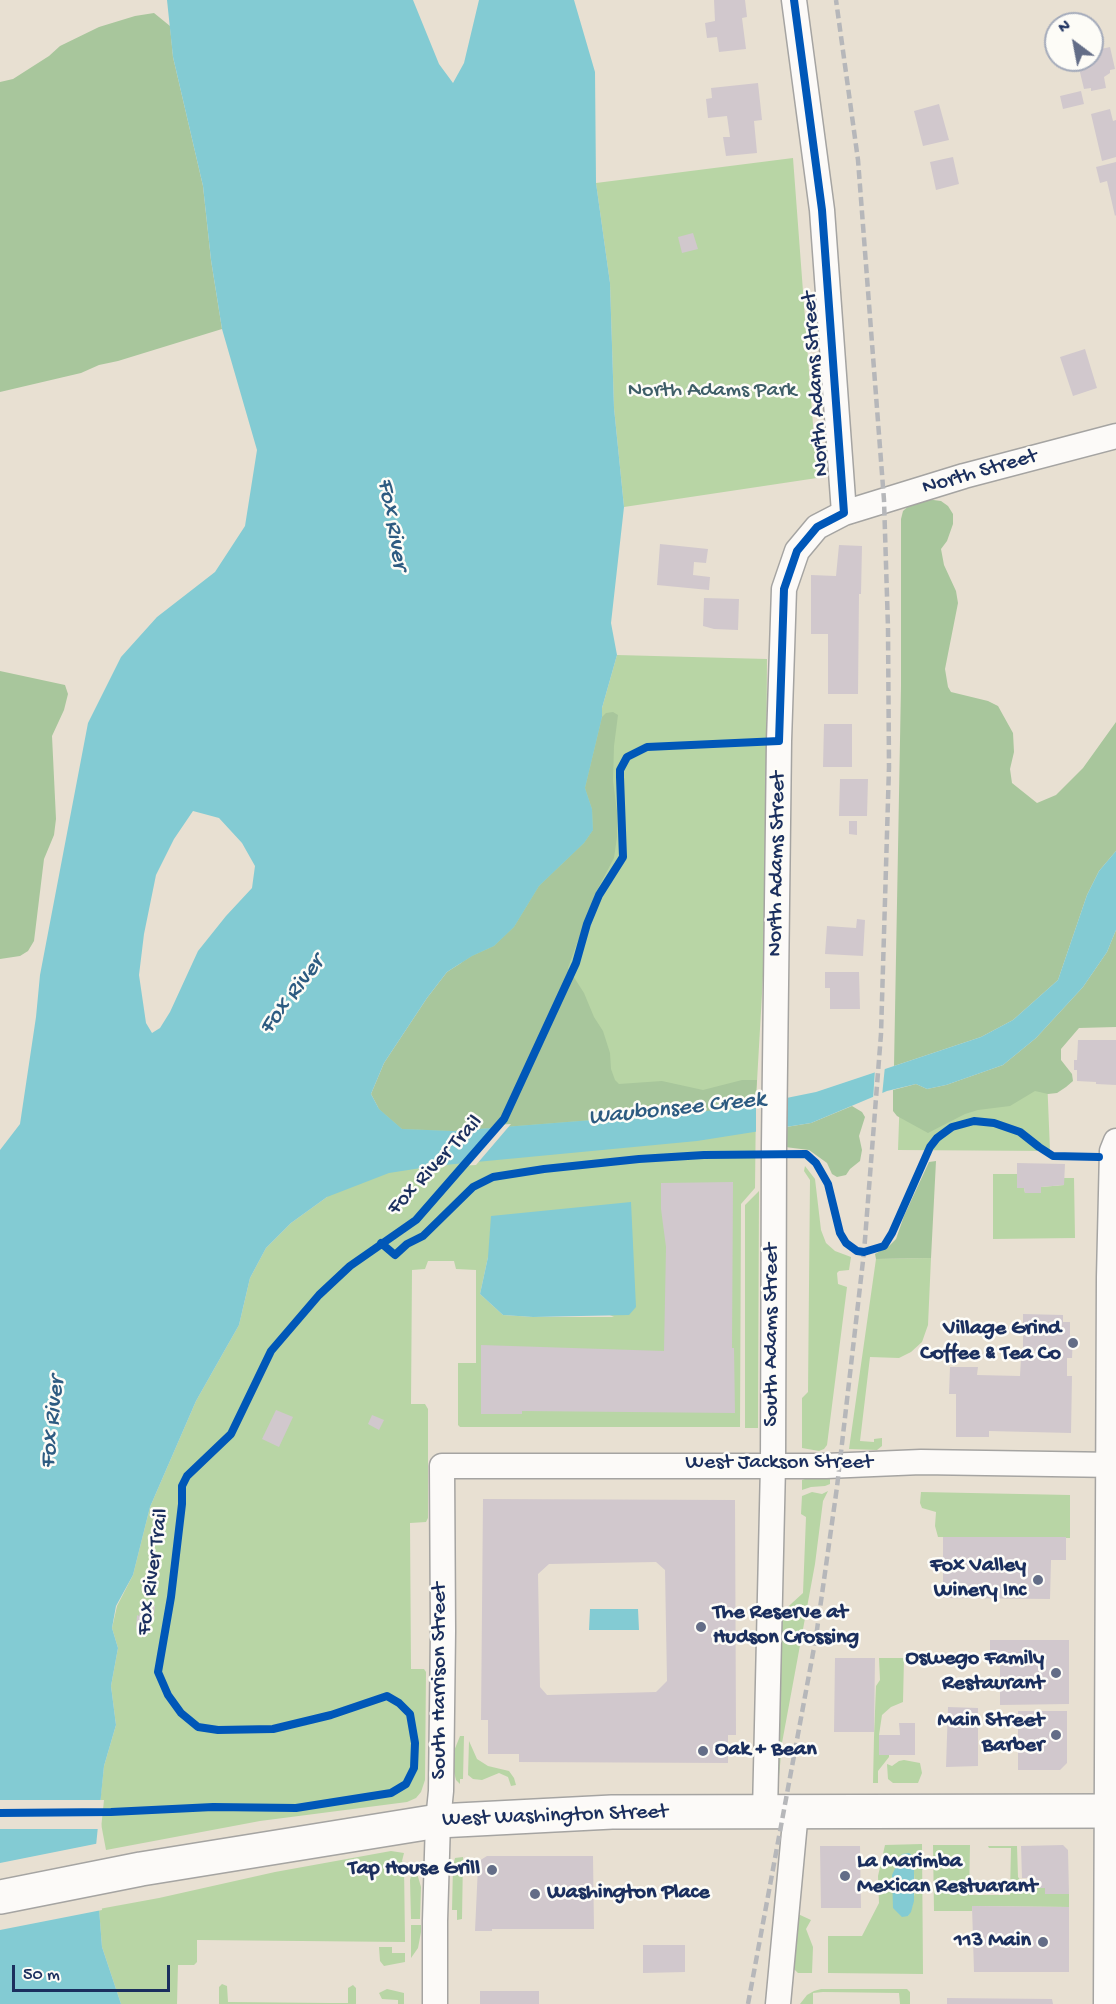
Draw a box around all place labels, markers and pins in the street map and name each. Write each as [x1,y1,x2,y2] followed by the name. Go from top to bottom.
[920,1317,1061,1368] place label: Village Grind Coffee & Tea Co
[1066,1336,1080,1350] marker: Village Grind Coffee & Tea Co
[930,1554,1026,1606] place label: Fox Valley Winery Inc
[1031,1573,1045,1587] marker: Fox Valley Winery Inc
[713,1601,859,1652] place label: The Reserve at Hudson Crossing
[694,1620,708,1634] marker: The Reserve at Hudson Crossing
[906,1647,1044,1699] place label: Oswego Family Restaurant
[1049,1666,1063,1680] marker: Oswego Family Restaurant
[937,1709,1044,1760] place label: Main Street Barber
[1049,1728,1063,1742] marker: Main Street Barber
[715,1738,817,1764] place label: Oak + Bean
[696,1744,710,1758] marker: Oak + Bean
[857,1850,1037,1902] place label: La Marimba Mexican Restuarant
[348,1857,480,1883] place label: Tap House Grill
[485,1863,499,1877] marker: Tap House Grill
[838,1869,852,1883] marker: La Marimba Mexican Restuarant
[547,1881,710,1907] place label: Washington Place
[528,1887,542,1901] marker: Washington Place
[954,1929,1031,1955] place label: 113 Main
[1036,1935,1050,1949] marker: 113 Main

